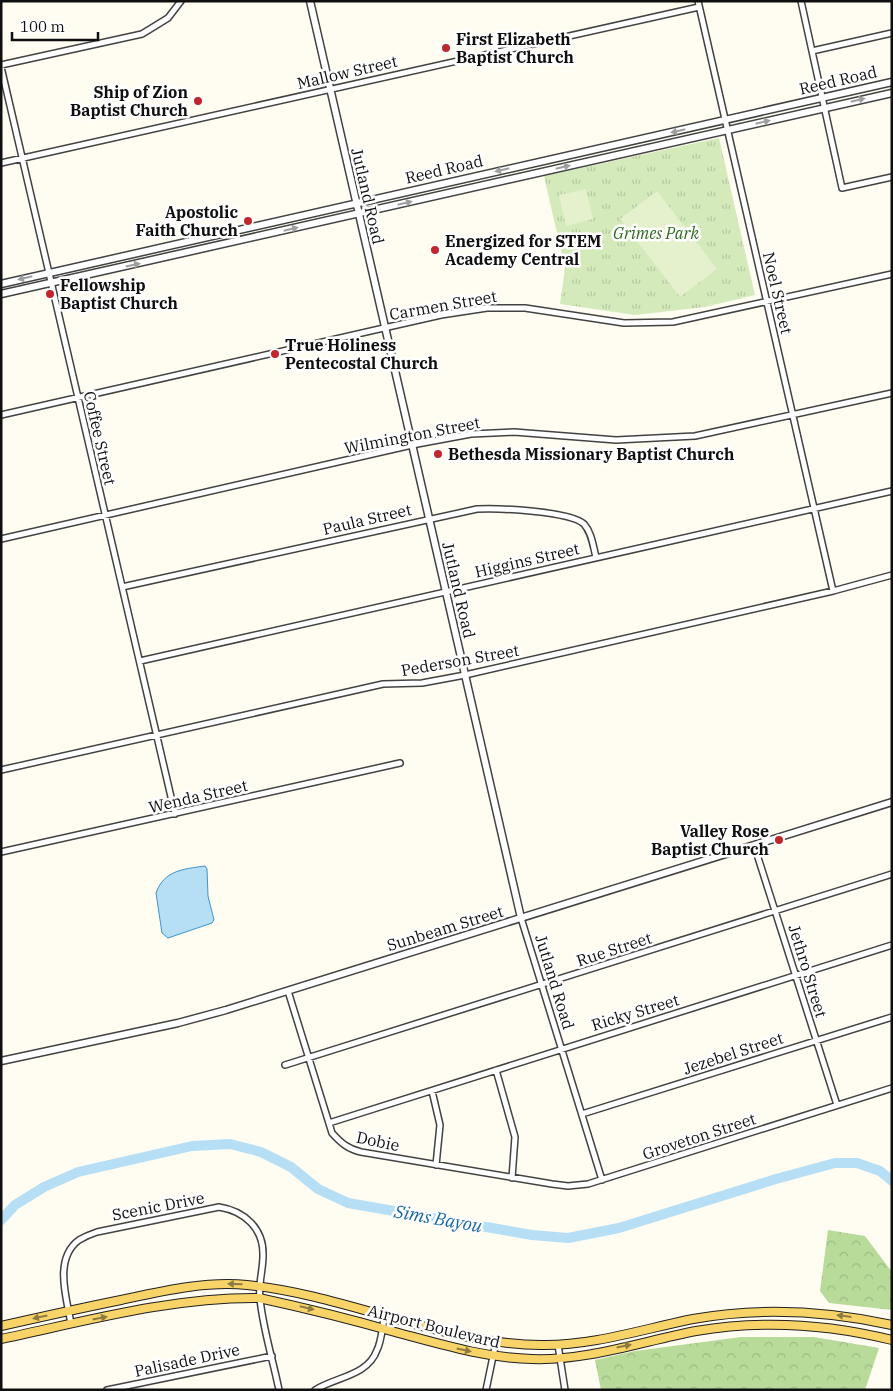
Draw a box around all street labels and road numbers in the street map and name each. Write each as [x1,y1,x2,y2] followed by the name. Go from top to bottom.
[295,51,399,93] street label: Mallow Street
[797,61,879,99] street label: Reed Road
[347,146,389,246] street label: Jutland Road
[403,150,485,188] street label: Reed Road
[759,250,797,336] street label: Noel Street
[388,286,499,324] street label: Carmen Street
[79,389,121,487] street label: Coffee Street
[342,412,482,458] street label: Wilmington Street
[321,499,414,539] street label: Paula Street
[473,538,582,582] street label: Higgins Street
[438,540,480,640] street label: Jutland Road
[399,640,521,680] street label: Pederson Street
[147,775,250,817] street label: Wenda Street
[384,901,506,955] street label: Sunbeam Street
[784,922,832,1020] street label: Jethro Street
[574,927,654,971] street label: Rue Street
[531,932,579,1032] street label: Jutland Road
[589,989,682,1035] street label: Ricky Street
[680,1027,786,1079] street label: Jezebel Street
[640,1108,759,1164] street label: Groveton Street
[355,1127,401,1155] street label: Dobie
[110,1187,206,1225] street label: Scenic Drive
[366,1300,502,1352] street label: Airport Boulevard
[132,1339,242,1381] street label: Palisade Drive

